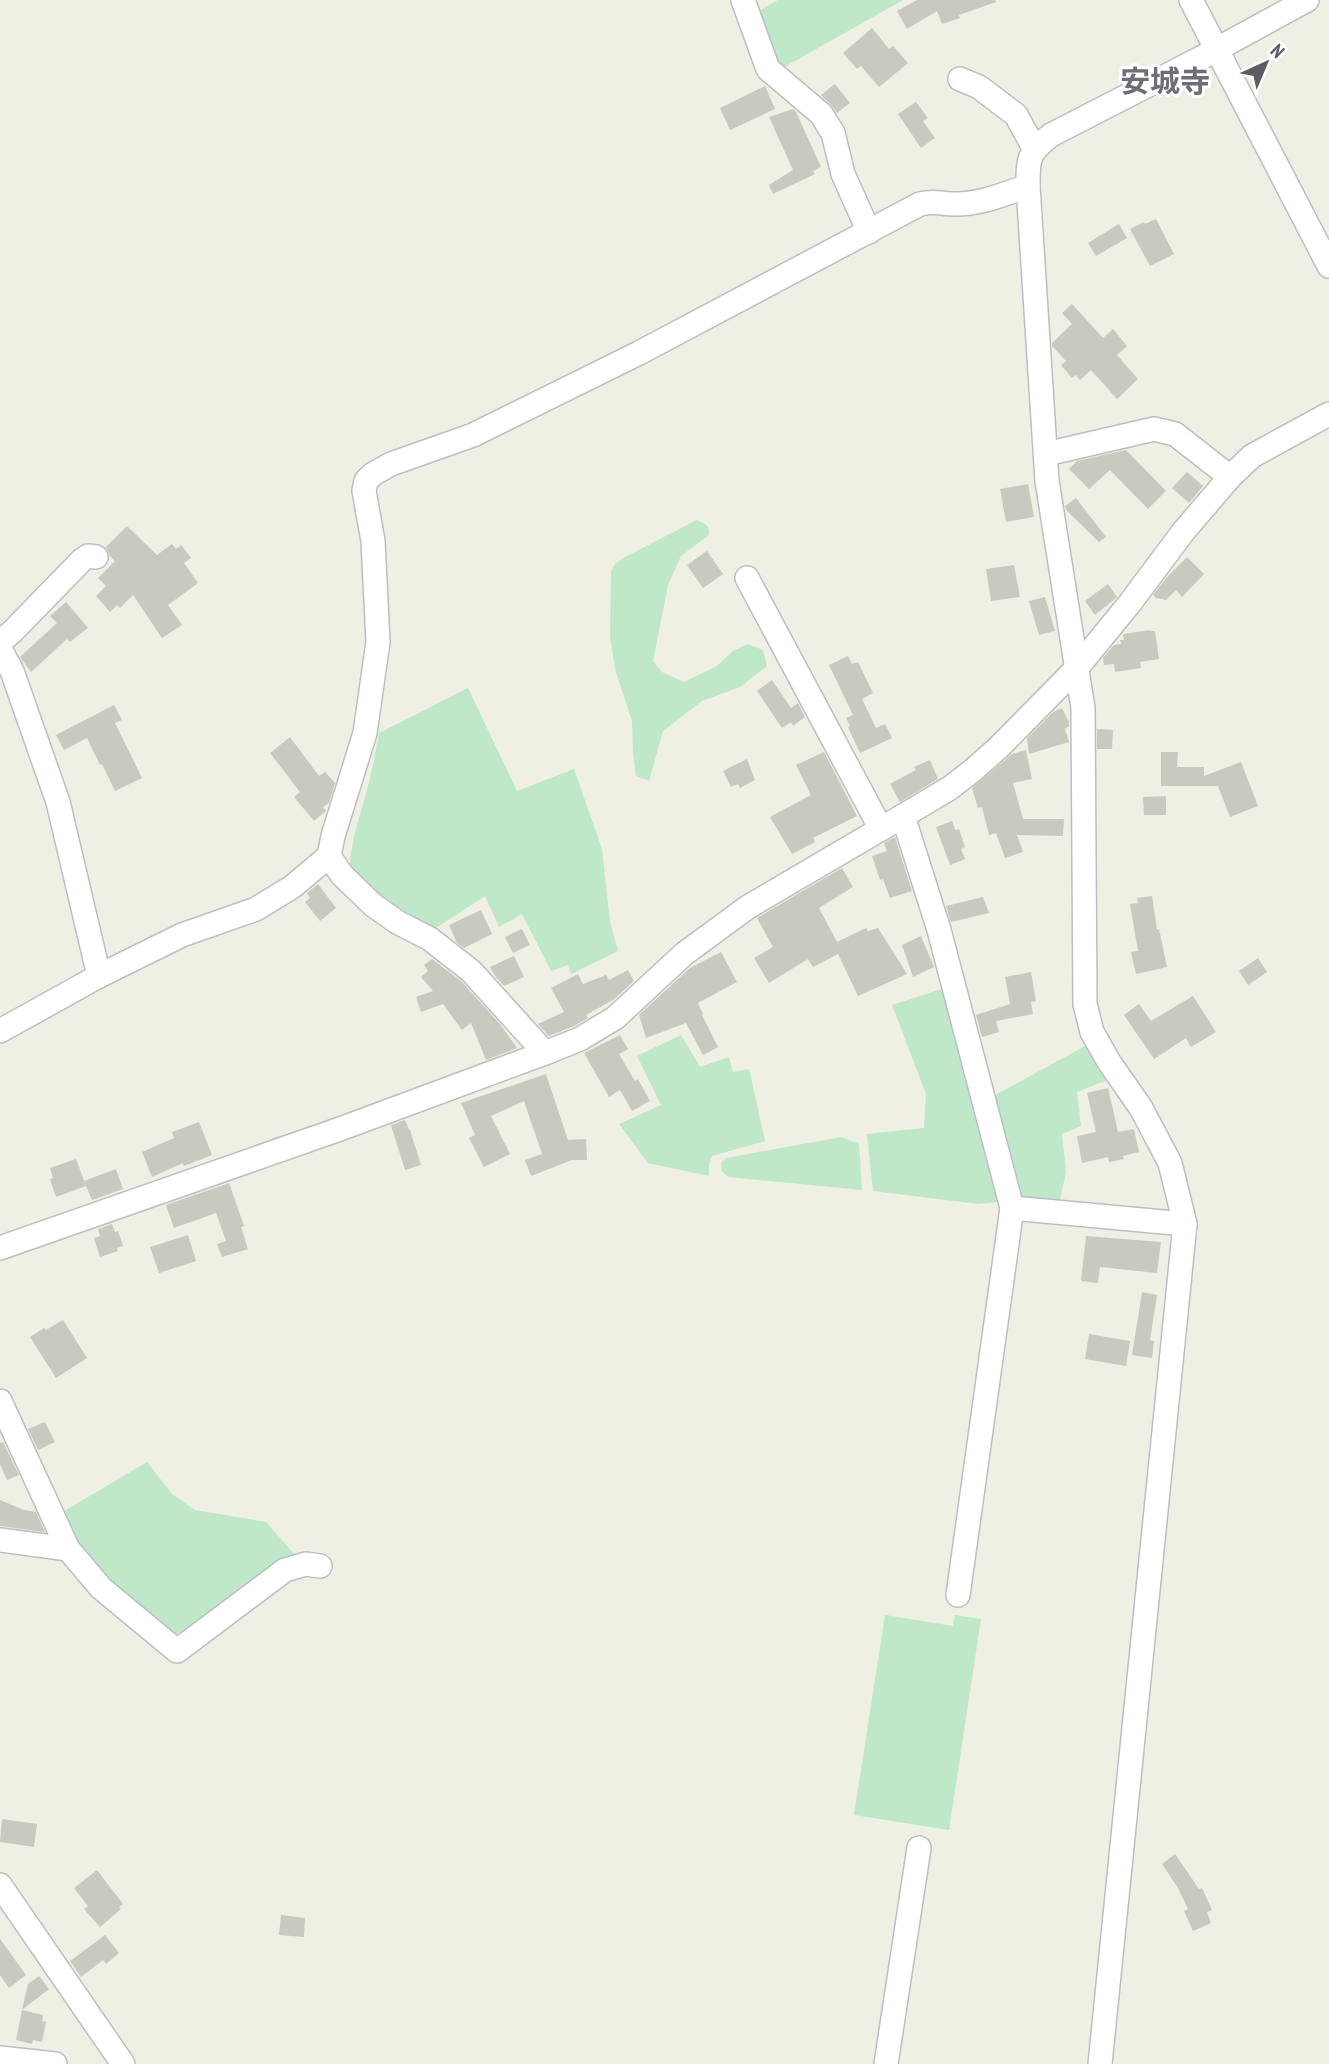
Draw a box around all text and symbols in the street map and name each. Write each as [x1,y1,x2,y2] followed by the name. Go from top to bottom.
[1231,28,1301,98] north arrow
[1266,39,1290,63] text: N
[1120,61,1210,100] district label: 安城寺

